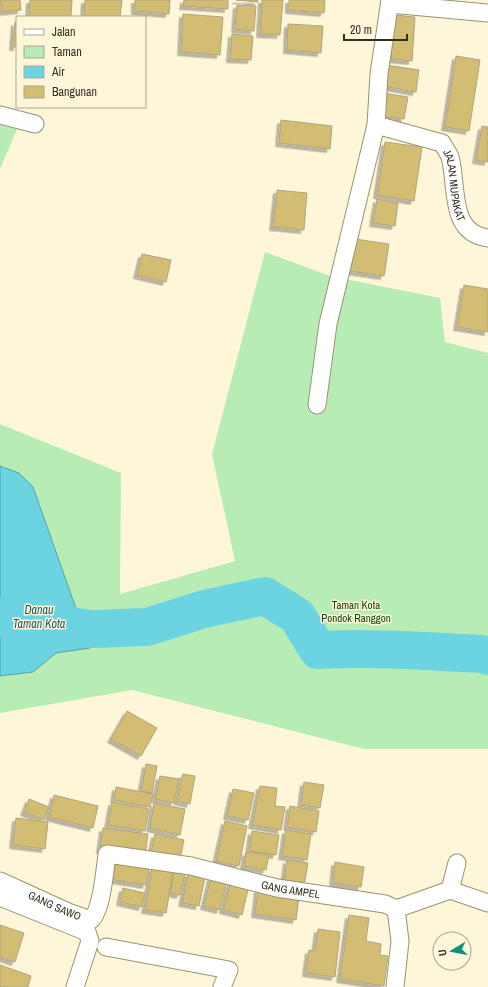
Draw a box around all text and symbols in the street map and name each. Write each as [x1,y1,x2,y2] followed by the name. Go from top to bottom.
[16,16,146,108] legend
[344,16,407,42] scale bar
[350,22,372,38] text: 20 m
[52,24,76,40] text: Jalan
[52,44,82,60] text: Taman
[51,64,65,80] text: Air
[52,84,97,100] text: Bangunan
[440,146,468,224] street label: JALAN MUPAKAT
[321,598,391,625] park label: Taman Kota Pondok Ranggon
[13,602,66,632] water label: Danau Taman Kota
[260,877,321,901] street label: GANG AMPEL
[26,888,83,923] street label: GANG SAWO
[432,931,472,971] north arrow
[435,948,450,957] text: U

